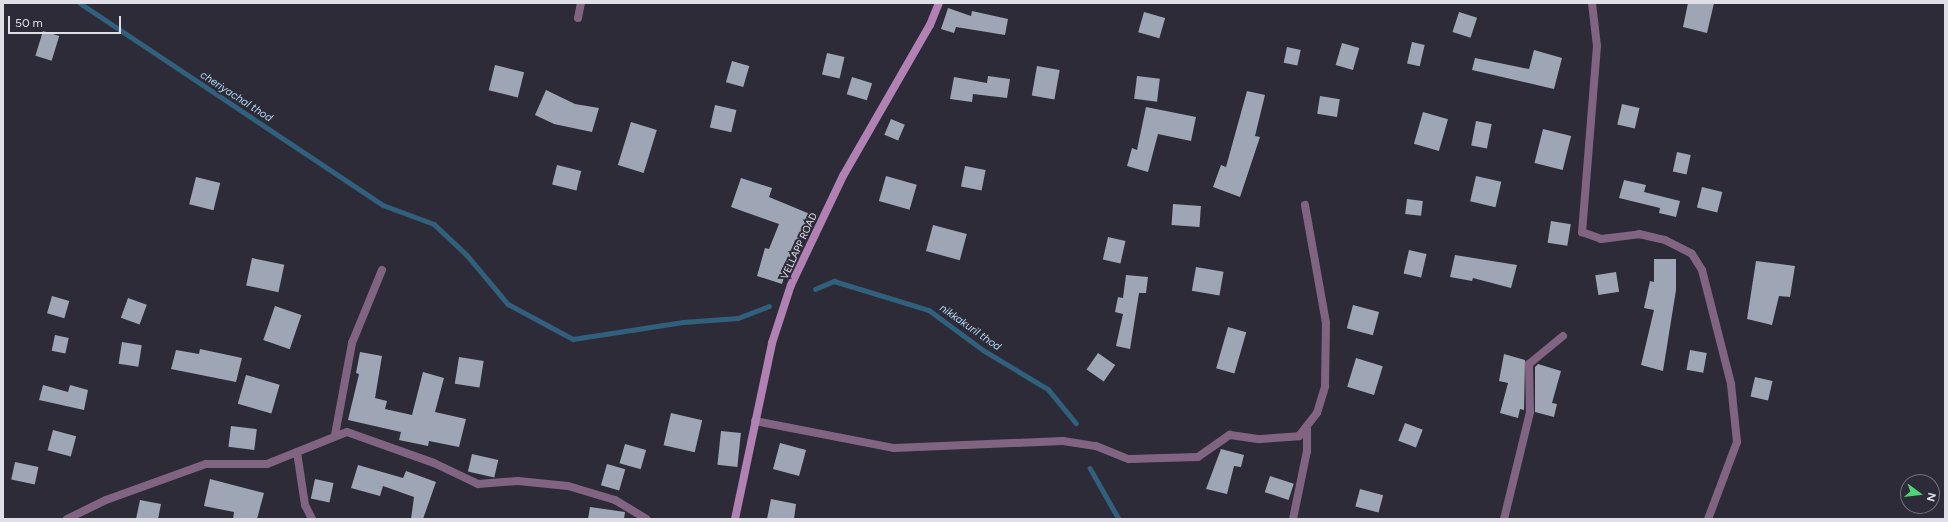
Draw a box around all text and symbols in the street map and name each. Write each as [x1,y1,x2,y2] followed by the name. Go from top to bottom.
[10,8,123,34] scale bar
[15,16,43,30] text: 50 m
[197,69,275,125] water label: cheriyachal thod
[778,211,820,281] street label: VELLAPP ROAD
[937,302,1003,354] water label: nikkakuril thod
[1900,474,1940,514] north arrow
[1924,491,1938,503] text: N

